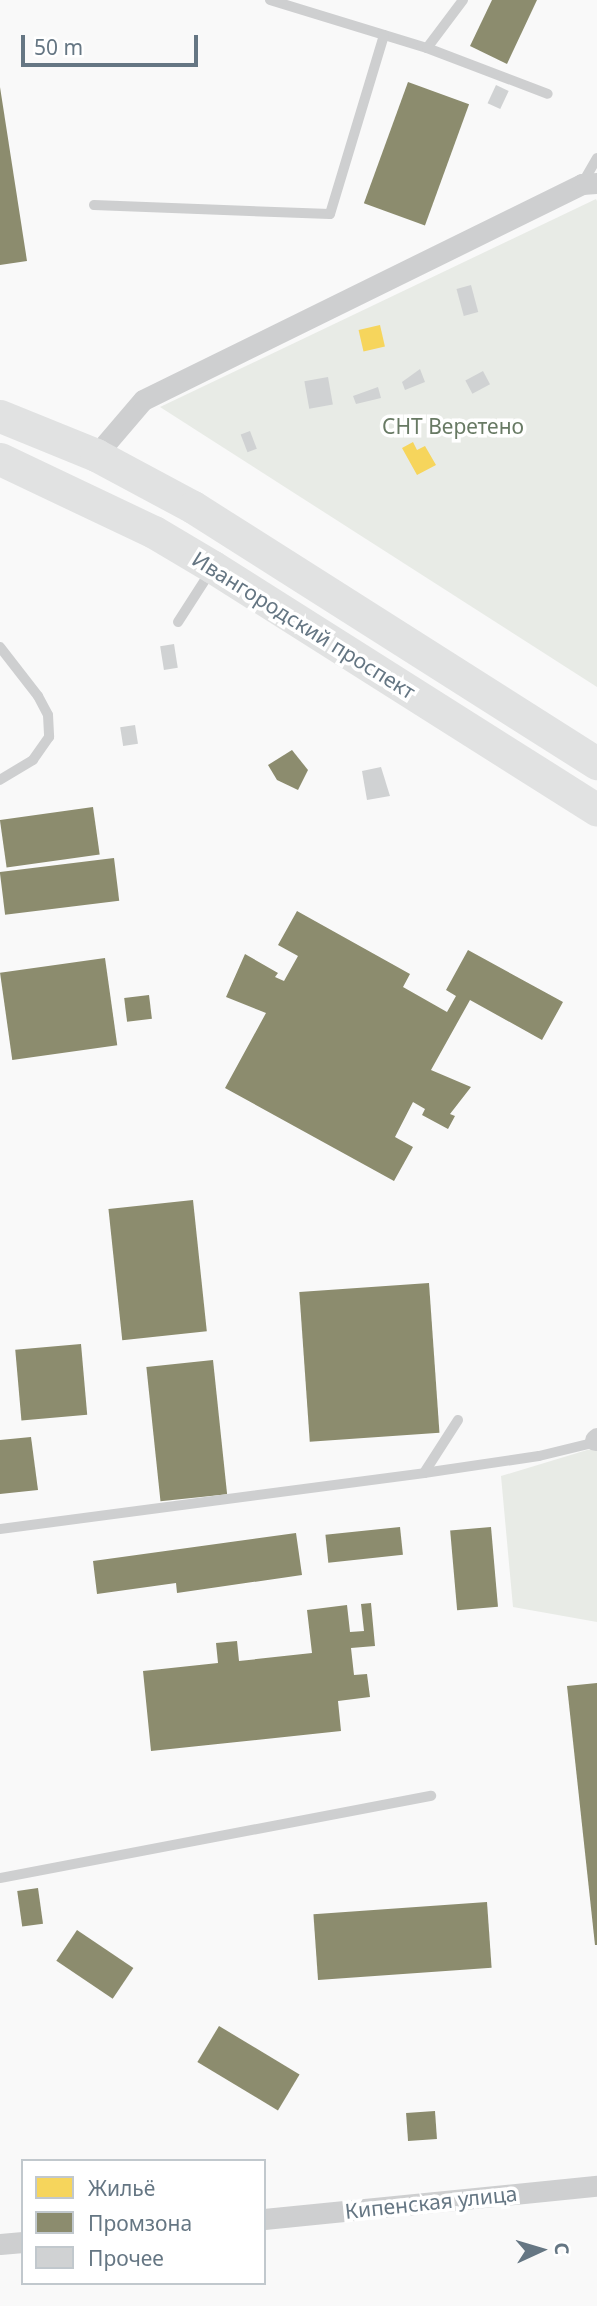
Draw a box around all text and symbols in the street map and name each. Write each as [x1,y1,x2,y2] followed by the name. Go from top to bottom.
[24,21,201,65] scale bar
[34,33,83,61] text: 50 m
[382,413,524,439] park label: СНТ Веретено
[188,546,420,704] street label: Ивангородский проспект
[21,2159,266,2285] legend
[88,2174,155,2202] text: Жильё
[344,2180,518,2224] street label: Кипенская улица
[88,2209,192,2237] text: Промзона
[506,2215,576,2285] north arrow
[549,2242,575,2256] text: С
[88,2244,164,2272] text: Прочее

